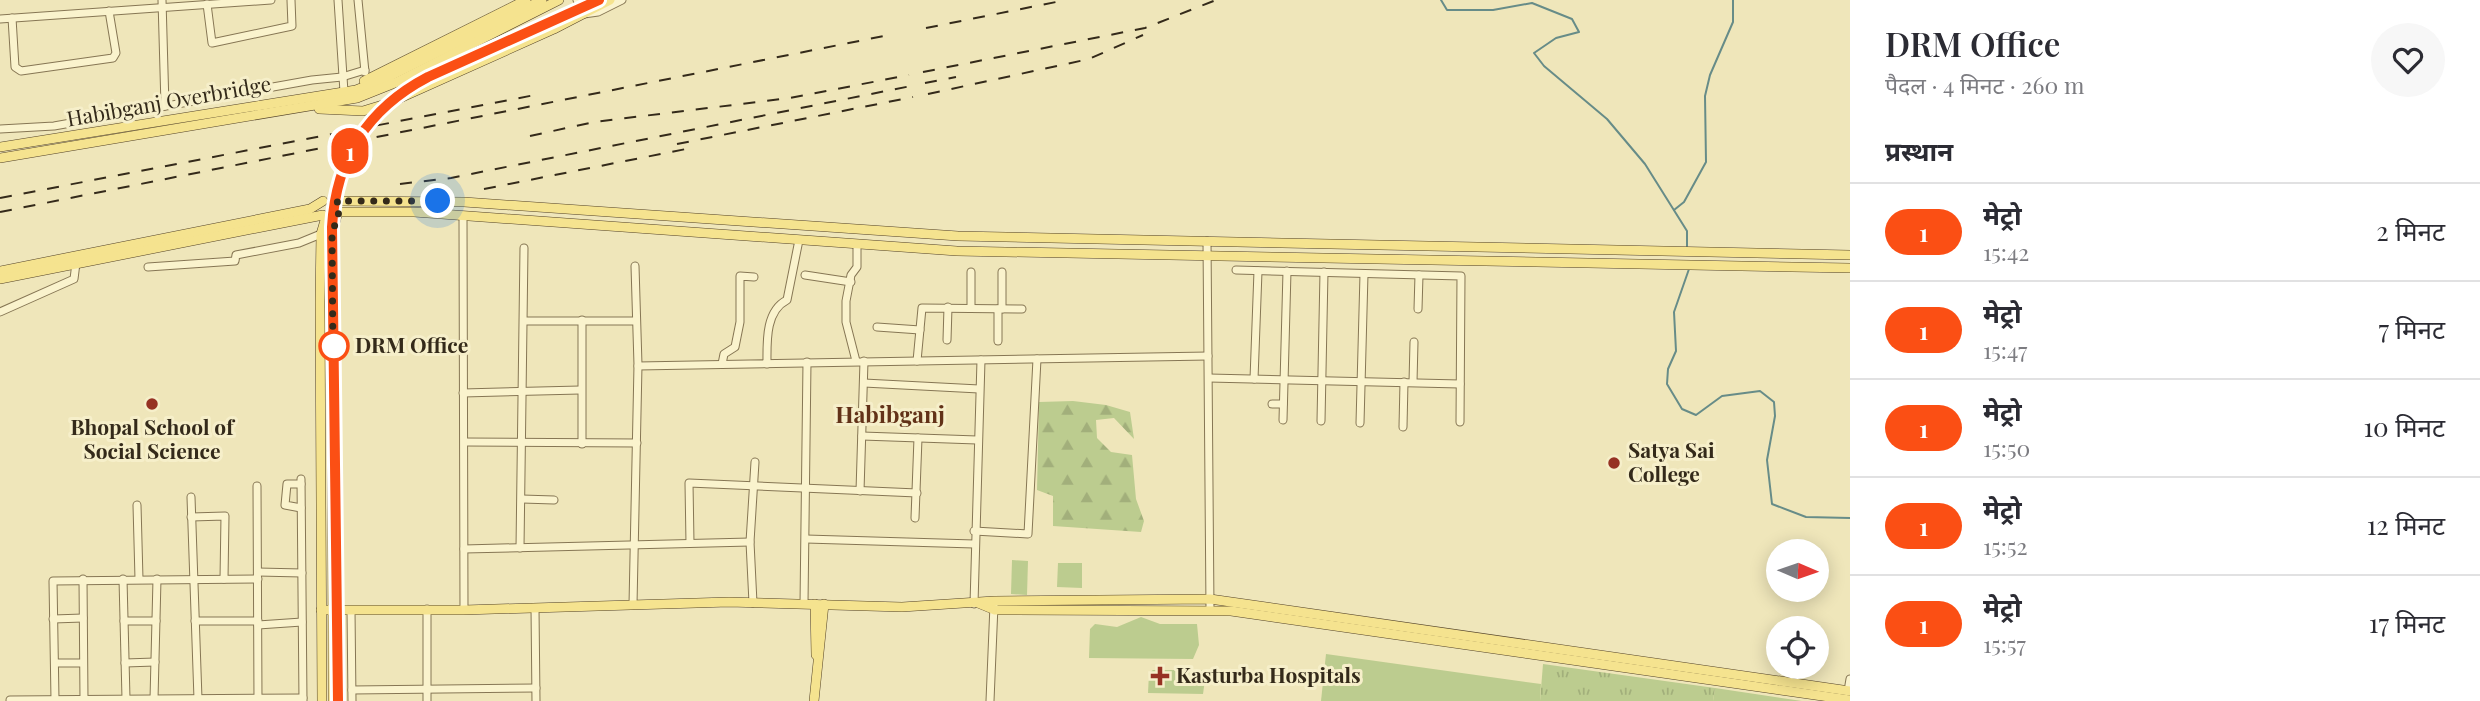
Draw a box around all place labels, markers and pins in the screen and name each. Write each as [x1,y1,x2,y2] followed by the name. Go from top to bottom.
[355,330,468,358] place label: DRM Office
[319,331,349,361] marker: DRM Office
[144,396,160,412] marker: Bhopal School of Social Science
[70,412,236,464] place label: Bhopal School of Social Science
[1628,435,1715,487] place label: Satya Sai College
[1606,455,1622,471] marker: Satya Sai College
[1176,660,1361,688] place label: Kasturba Hospitals
[1150,666,1170,686] marker: Kasturba Hospitals

